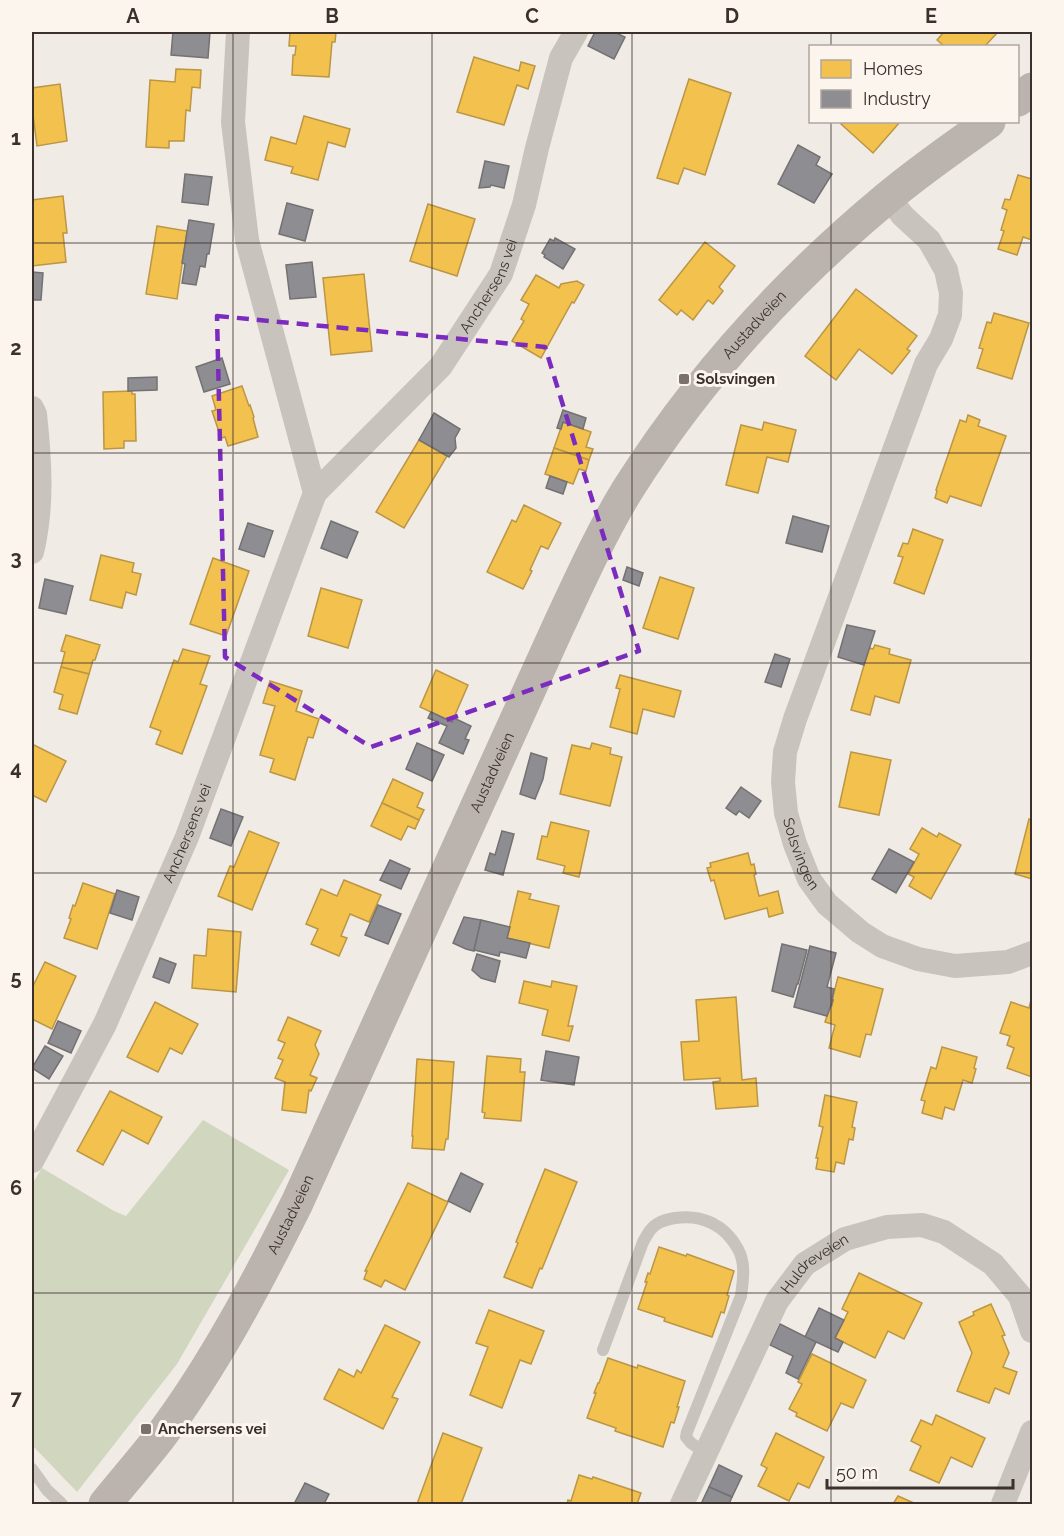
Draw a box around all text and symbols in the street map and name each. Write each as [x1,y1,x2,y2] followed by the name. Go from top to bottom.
[126,4,140,28] text: A
[325,4,339,28] text: B
[525,4,539,28] text: C
[725,4,739,28] text: D
[925,4,937,28] text: E
[809,45,1019,123] legend
[863,58,923,79] text: Homes
[863,88,931,109] text: Industry
[11,126,21,150] text: 1
[456,237,521,337] street label: Anchersens vei
[719,287,790,362] street label: Austadveien
[10,336,22,360] text: 2
[696,370,775,388] place label: Solsvingen
[677,372,691,386] marker: Solsvingen
[10,546,22,570] text: 3
[466,729,518,815] street label: Austadveien
[10,756,22,780] text: 4
[159,781,215,886] street label: Anchersens vei
[779,816,823,894] street label: Solsvingen
[10,966,22,990] text: 5
[264,1172,318,1257] street label: Austadveien
[10,1176,22,1200] text: 6
[777,1230,852,1297] street label: Huldreveien
[10,1386,22,1410] text: 7
[158,1420,266,1438] place label: Anchersens vei
[139,1422,153,1436] marker: Anchersens vei
[827,1452,1013,1490] scale bar
[836,1462,878,1483] text: 50 m

